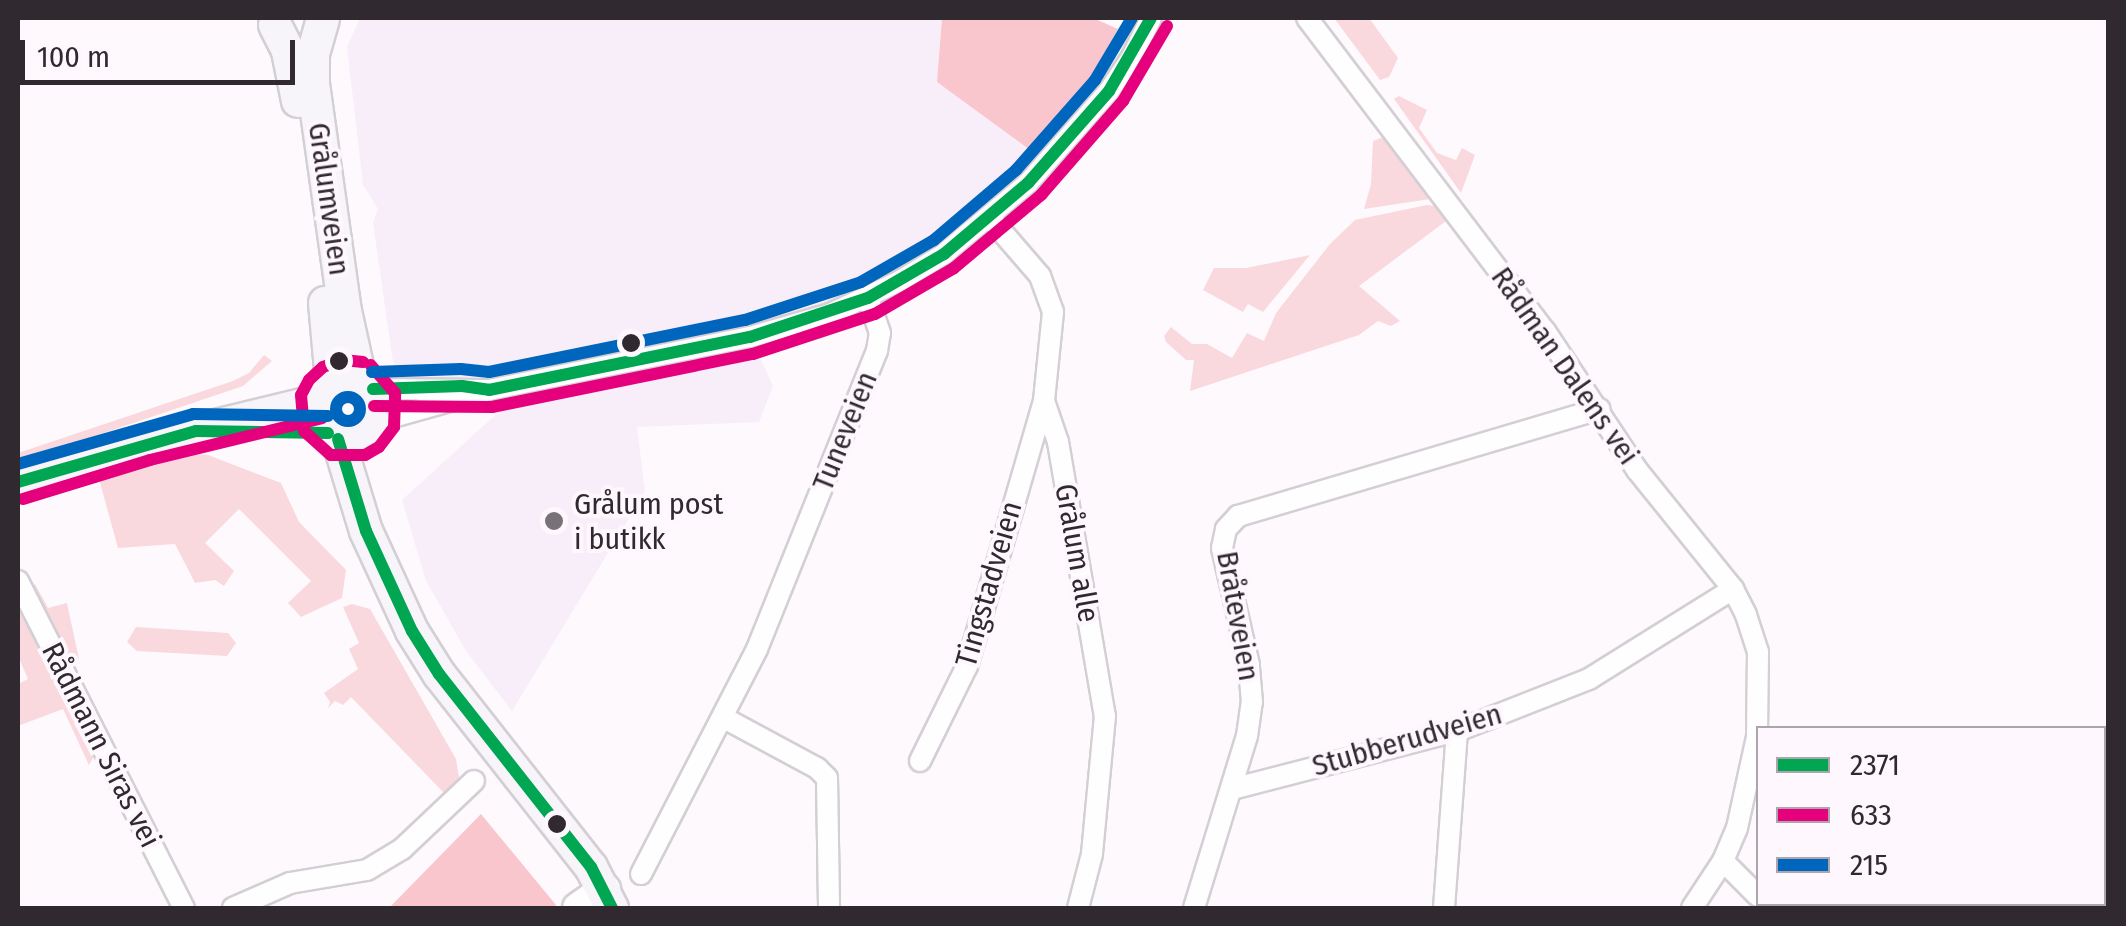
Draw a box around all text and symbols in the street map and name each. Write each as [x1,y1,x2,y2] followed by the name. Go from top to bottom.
[25,20,300,82] scale bar
[37,39,110,75] text: 100 m
[300,120,358,278] street label: Grålumveien
[1483,260,1647,472] street label: Rådman Dalens vei
[621,333,641,353] unlabelled marker
[329,351,349,371] unlabelled marker
[805,366,885,496] street label: Tuneveien
[1047,481,1107,625] street label: Grålum alle
[574,486,723,556] place label: Grålum post i butikk
[948,497,1030,671] street label: Tingstadveien
[543,510,565,532] marker: Grålum post i butikk
[1209,548,1267,684] street label: Bråteveien
[34,636,168,854] street label: Rådmann Siras vei
[1308,696,1506,784] street label: Stubberudveien
[1756,726,2106,906] legend
[1850,747,1900,783] text: 2371
[1850,797,1892,833] text: 633
[547,814,567,834] unlabelled marker
[1850,847,1888,883] text: 215

